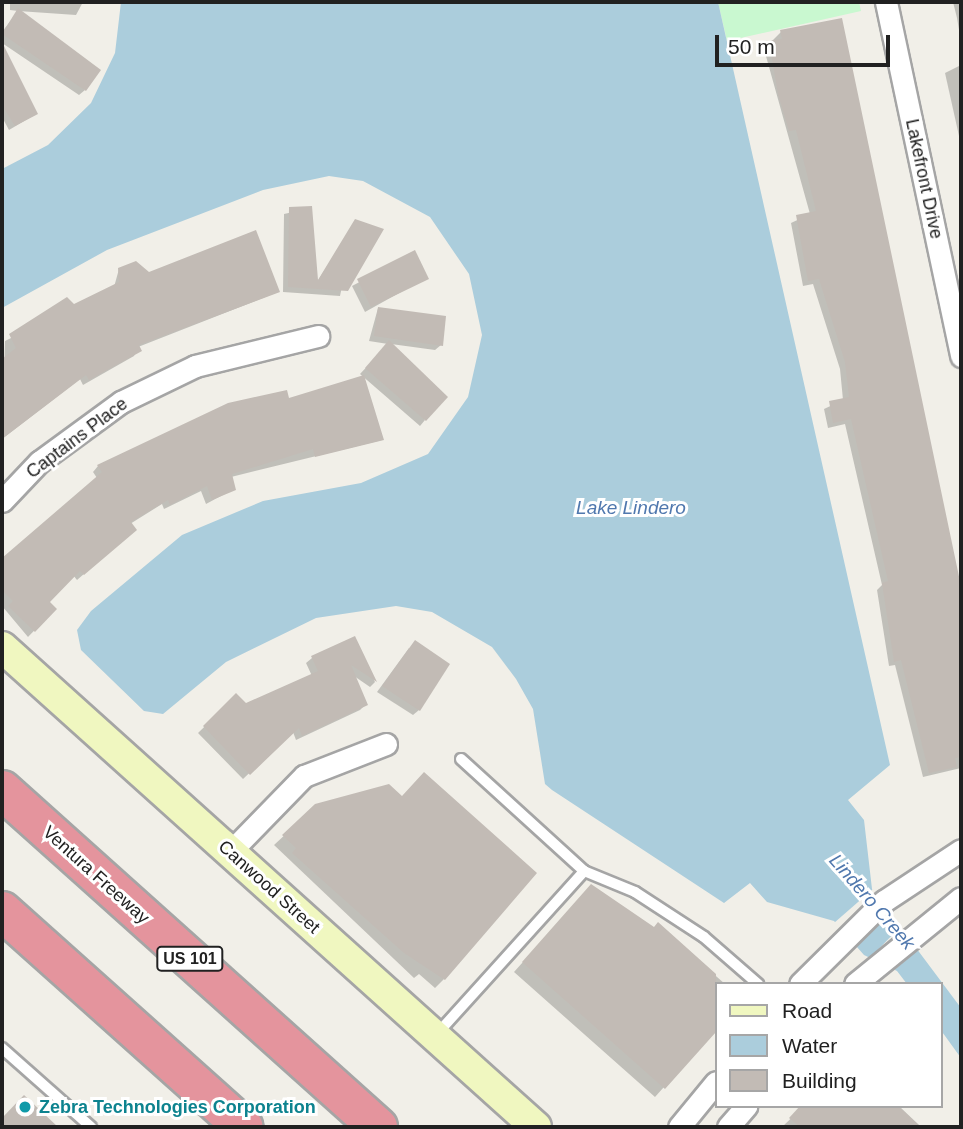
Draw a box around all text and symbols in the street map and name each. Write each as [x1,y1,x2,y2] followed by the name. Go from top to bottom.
[718,21,893,65] scale bar
[728,35,775,58] text: 50 m
[901,117,947,241] street label: Lakefront Drive
[22,393,132,483] street label: Captains Place
[576,497,686,519] water label: Lake Lindero
[38,821,154,929] street label: Ventura Freeway
[214,836,324,938] street label: Canwood Street
[824,849,920,955] water label: Lindero Creek
[155,946,225,972] road number: US 101
[715,982,942,1108] legend
[782,999,832,1022] text: Road
[782,1034,837,1057] text: Water
[782,1069,857,1092] text: Building
[39,1096,316,1118] place label: Zebra Technologies Corporation
[17,1099,33,1115] marker: Zebra Technologies Corporation

